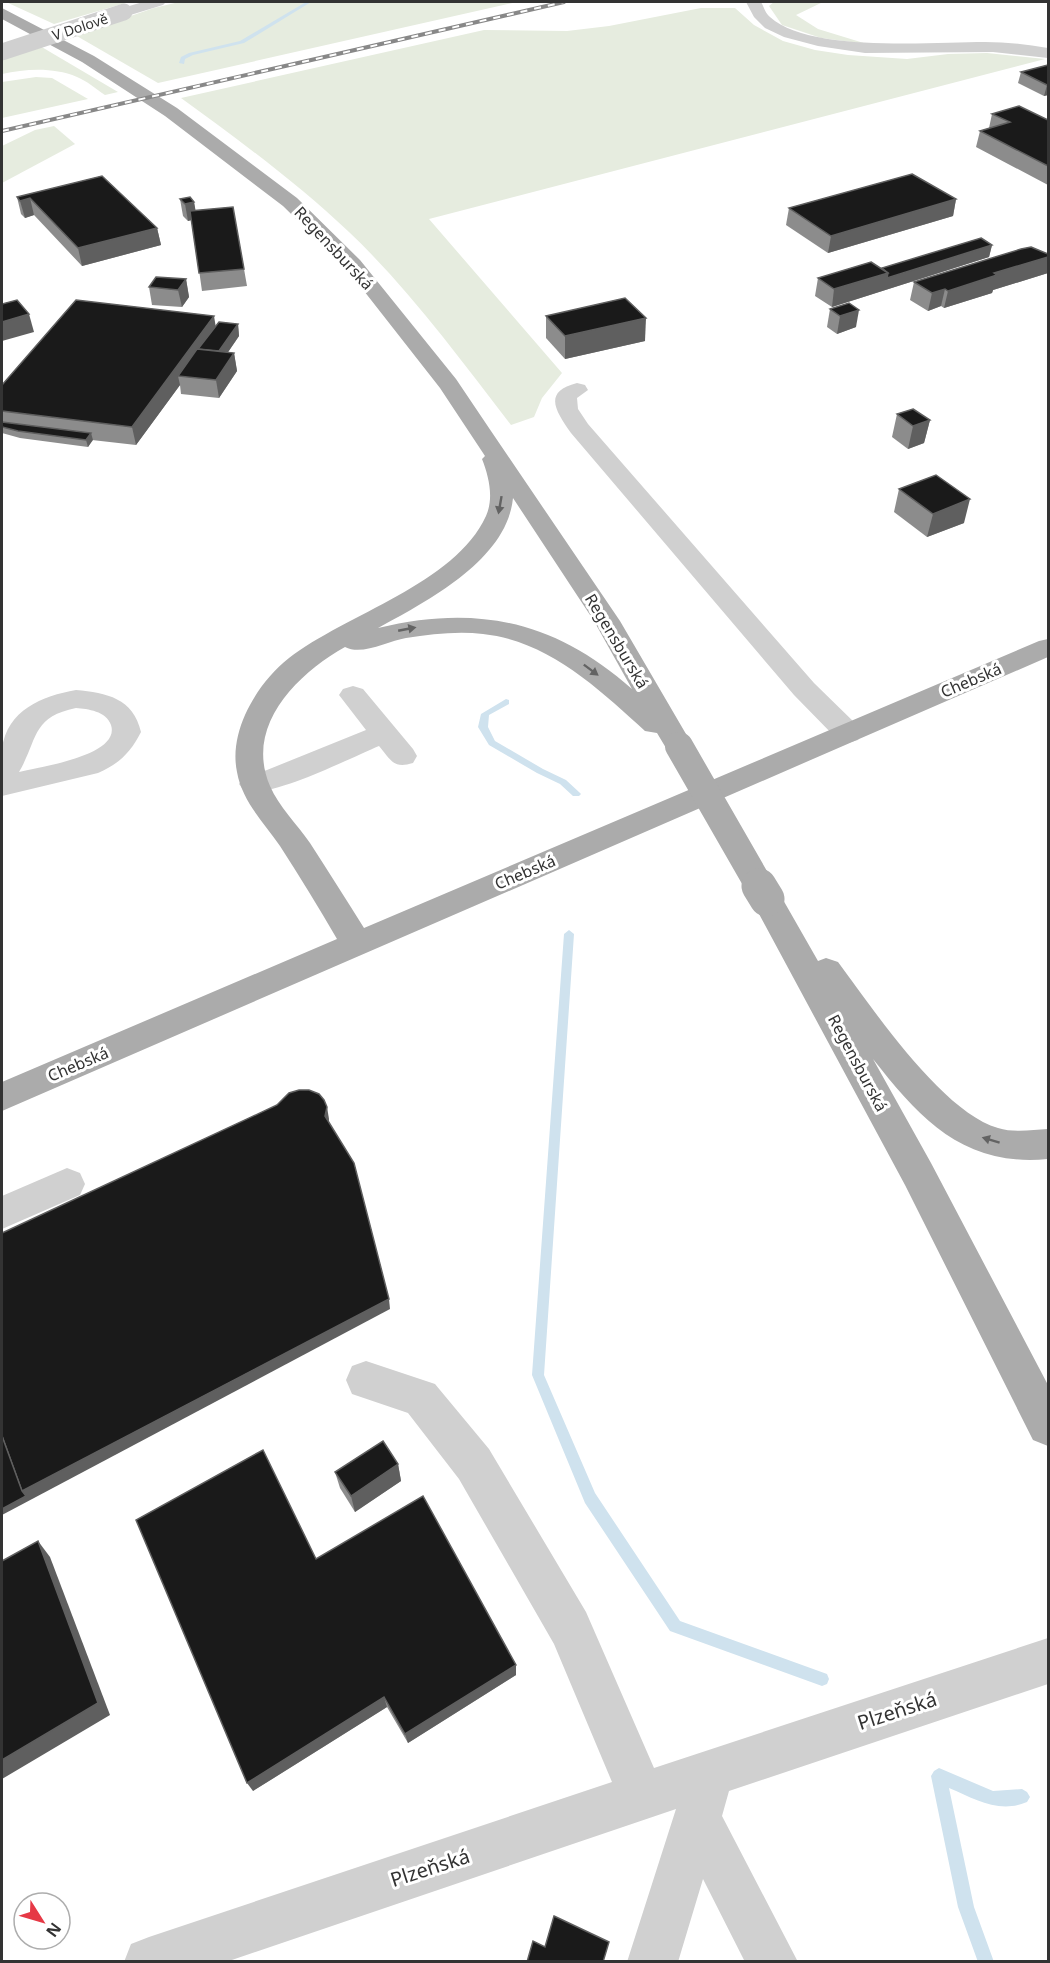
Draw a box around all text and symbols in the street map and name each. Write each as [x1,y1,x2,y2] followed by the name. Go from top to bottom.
[50,9,110,44] street label: V Dolově
[289,201,379,295] street label: Regensburská
[495,496,504,515] one-way arrow
[580,590,654,692] street label: Regensburská
[398,624,417,633] one-way arrow
[937,657,1005,703] street label: Chebská
[583,664,599,676] one-way arrow
[491,849,559,895] street label: Chebská
[823,1011,893,1115] street label: Regensburská
[44,1041,112,1087] street label: Chebská
[982,1135,1000,1144] one-way arrow
[854,1685,940,1736] street label: Plzeňská
[387,1842,473,1893] street label: Plzeňská
[12,1891,72,1951] north arrow
[41,1918,67,1942] text: N

